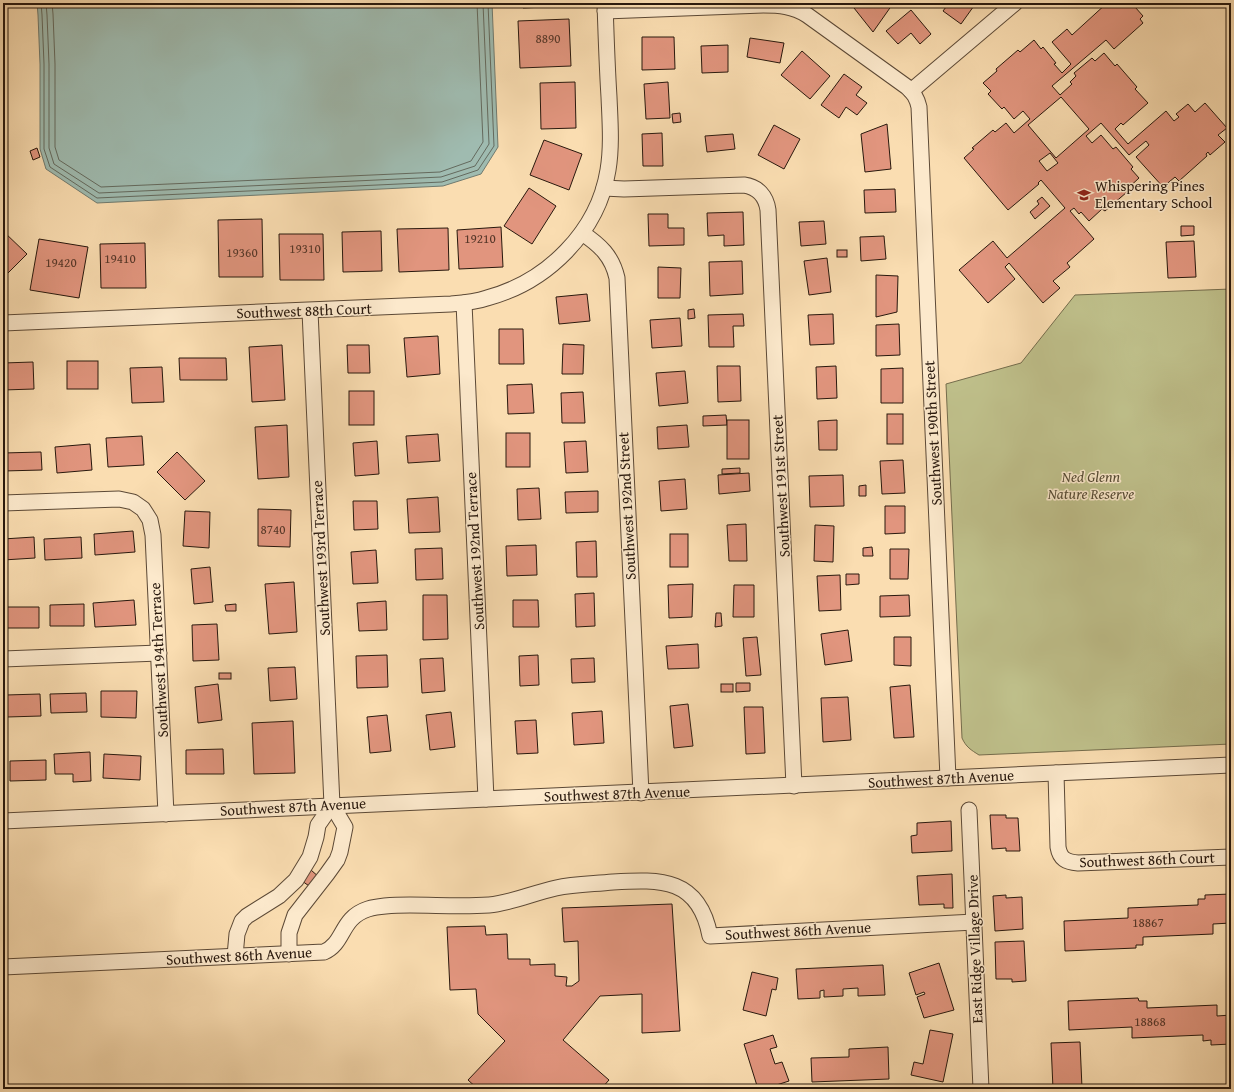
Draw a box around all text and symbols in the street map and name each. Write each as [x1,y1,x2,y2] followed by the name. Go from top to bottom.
[535,29,561,48] house number: 8890
[1095,175,1213,213] place label: Whispering Pines Elementary School
[1076,187,1092,203] school or university icon: Whispering Pines Elementary School
[464,229,496,248] house number: 19210
[289,239,321,258] house number: 19310
[226,243,258,262] house number: 19360
[104,249,136,268] house number: 19410
[45,253,77,272] house number: 19420
[236,298,373,323] street label: Southwest 88th Court
[918,359,947,506] street label: Southwest 190th Street
[766,413,795,558] street label: Southwest 191st Street
[612,431,641,581] street label: Southwest 192nd Street
[1048,466,1134,504] park label: Ned Glenn Nature Reserve
[460,472,489,630] street label: Southwest 192nd Terrace
[306,480,335,636] street label: Southwest 193rd Terrace
[260,520,286,539] house number: 8740
[144,582,173,738] street label: Southwest 194th Terrace
[867,764,1015,793] street label: Southwest 87th Avenue
[544,780,690,807] street label: Southwest 87th Avenue
[219,792,367,821] street label: Southwest 87th Avenue
[1079,847,1216,872] street label: Southwest 86th Court
[961,874,988,1024] street label: East Ridge Village Drive
[1132,913,1164,932] house number: 18867
[724,916,872,945] street label: Southwest 86th Avenue
[165,941,313,970] street label: Southwest 86th Avenue
[1134,1012,1166,1031] house number: 18868

